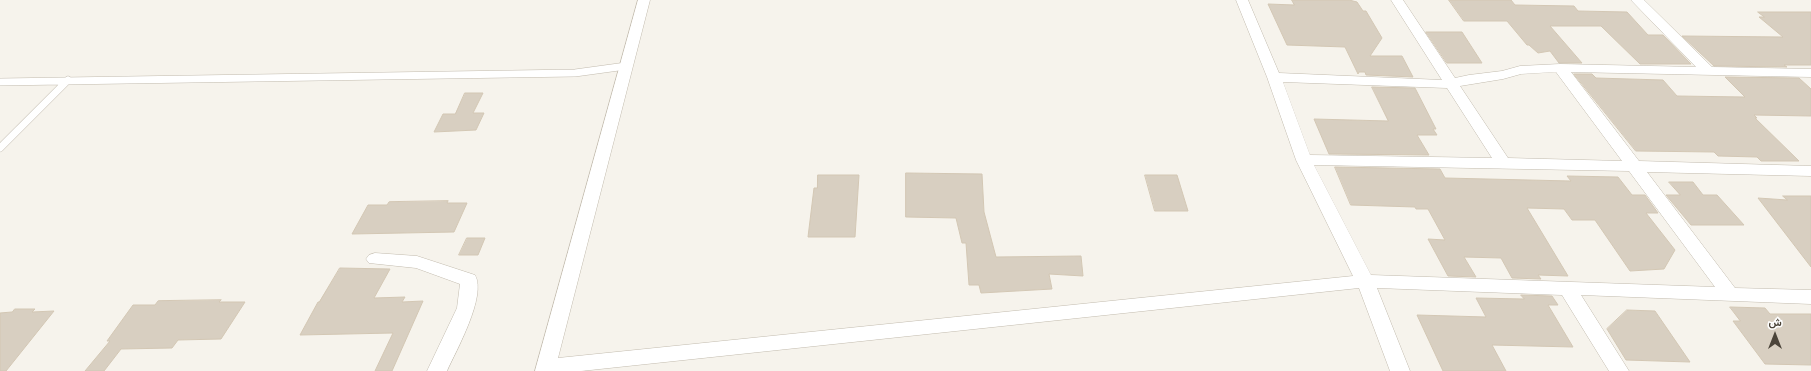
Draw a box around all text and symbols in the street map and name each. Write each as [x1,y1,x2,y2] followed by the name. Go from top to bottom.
[1755,315,1795,355] north arrow
[1768,316,1782,329] text: ش

